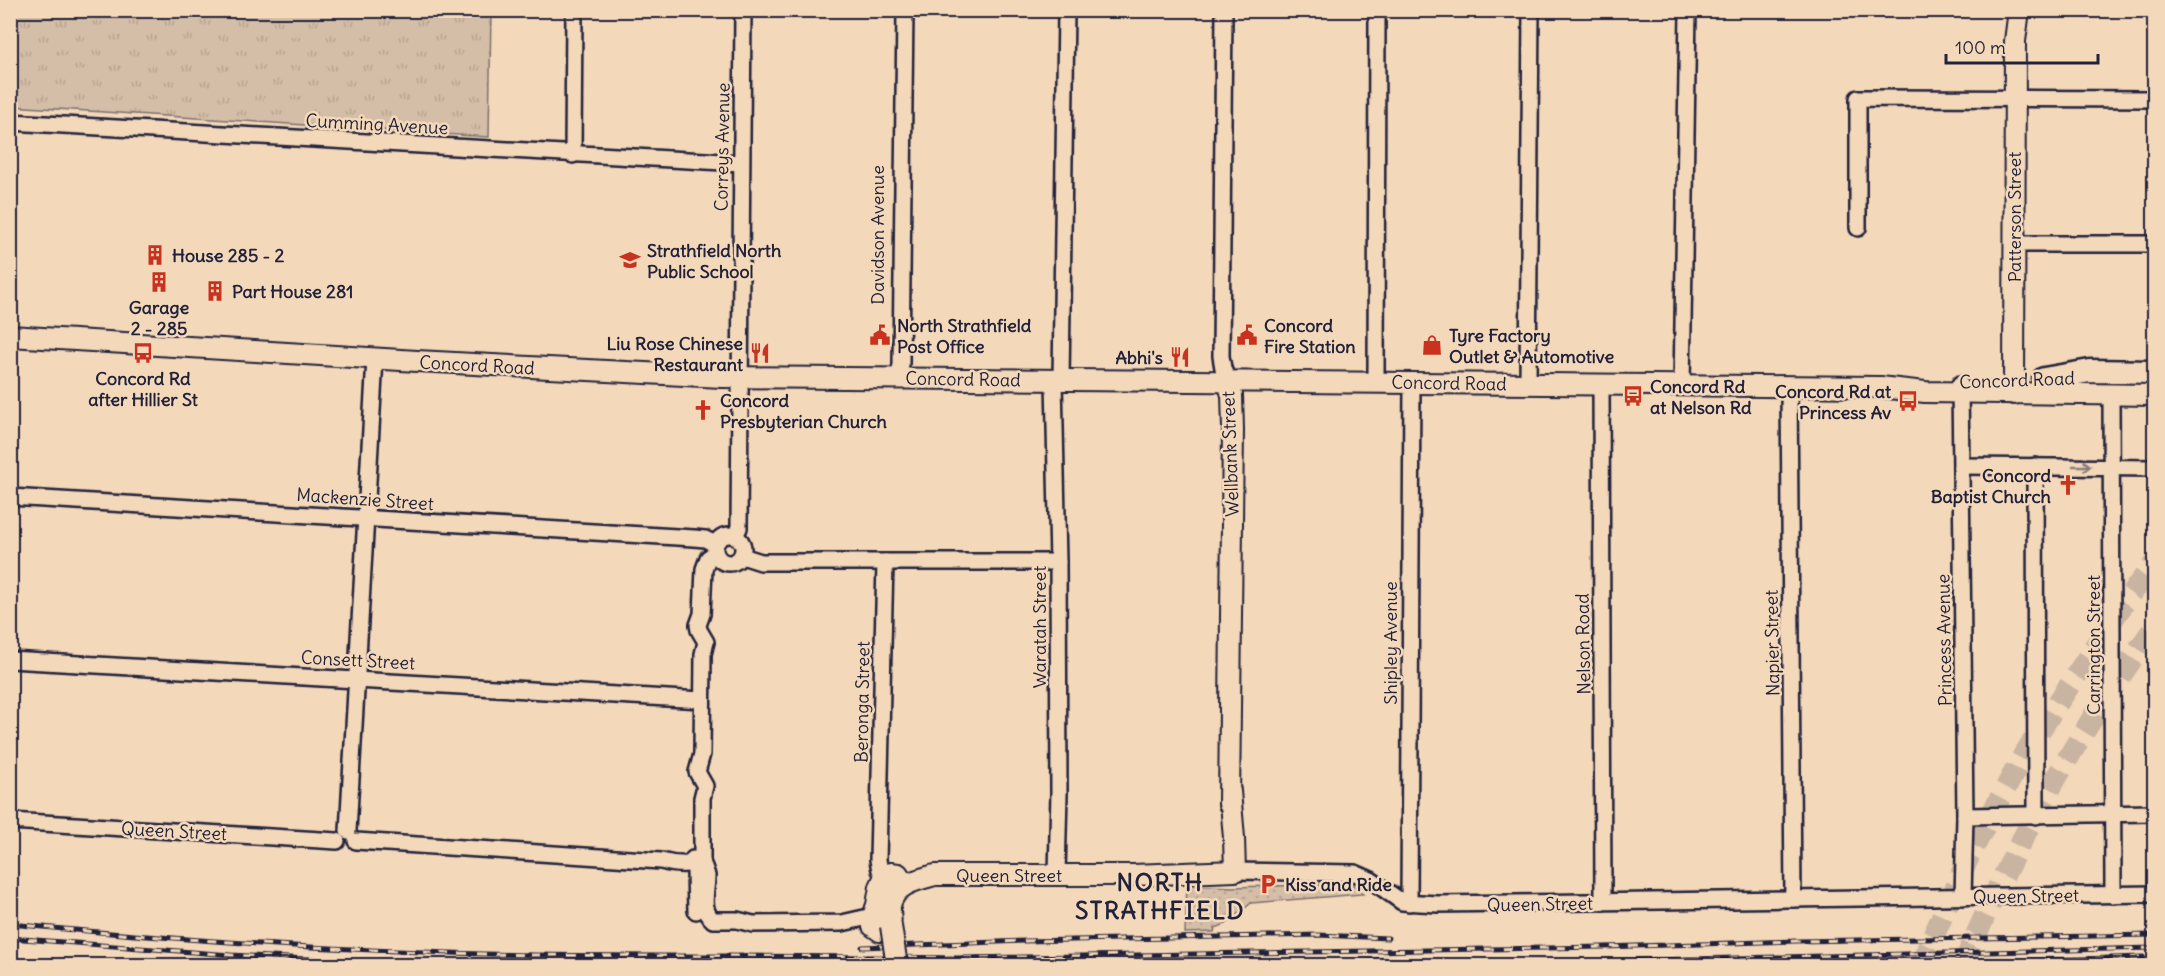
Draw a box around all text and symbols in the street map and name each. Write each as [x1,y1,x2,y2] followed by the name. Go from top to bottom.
[1946,27,2098,65] scale bar
[1955,36,2006,59] text: 100 m
[709,82,735,212] street label: Correys Avenue
[305,109,449,139] street label: Cumming Avenue
[2003,152,2026,282] street label: Patterson Street
[866,165,889,305] street label: Davidson Avenue
[647,239,782,283] place label: Strathfield North Public School
[143,243,167,267] building icon: House 285 - 2
[172,244,285,267] place label: House 285 - 2
[618,248,642,272] school or university icon: Strathfield North Public School
[147,270,171,294] building icon: Garage 2 - 285
[203,279,227,303] building icon: Part House 281
[232,280,353,303] place label: Part House 281
[129,296,189,340] place label: Garage 2 - 285
[897,314,1032,358] place label: North Strathfield Post Office
[1264,314,1356,358] place label: Concord Fire Station
[868,323,892,347] public building icon: North Strathfield Post Office
[1235,323,1259,347] public building icon: Concord Fire Station
[1449,324,1615,368] place label: Tyre Factory Outlet & Automotive
[607,332,744,376] place label: Liu Rose Chinese Restaurant
[1420,333,1444,357] shop icon: Tyre Factory Outlet & Automotive
[131,341,155,365] bus stop icon: Concord Rd after Hillier St
[748,341,772,365] restaurant icon: Liu Rose Chinese Restaurant
[1168,345,1192,369] restaurant icon: Abhi's
[1115,346,1163,369] place label: Abhi's
[419,350,536,380] street label: Concord Road
[905,366,1021,392] street label: Concord Road
[1959,366,2076,394] street label: Concord Road
[88,367,199,411] place label: Concord Rd after Hillier St
[1391,370,1507,396] street label: Concord Road
[1650,375,1752,419] place label: Concord Rd at Nelson Rd
[1775,380,1892,424] place label: Concord Rd at Princess Av
[1621,384,1645,408] bus stop icon: Concord Rd at Nelson Rd
[720,389,888,433] place label: Concord Presbyterian Church
[1896,389,1920,413] bus stop icon: Concord Rd at Princess Av
[1216,391,1244,517] street label: Wellbank Street
[691,398,715,422] church icon: Concord Presbyterian Church
[2072,460,2092,472] one-way arrow
[1931,464,2052,508] place label: Concord Baptist Church
[2056,473,2080,497] church icon: Concord Baptist Church
[296,483,434,515] street label: Mackenzie Street
[1028,566,1051,688] street label: Waratah Street
[1931,574,1957,706] street label: Princess Avenue
[2082,575,2105,715] street label: Carrington Street
[1379,581,1402,705] street label: Shipley Avenue
[1760,590,1784,696] street label: Napier Street
[1571,593,1595,695] street label: Nelson Road
[849,641,875,763] street label: Beronga Street
[300,646,416,674] street label: Consett Street
[120,817,228,845] street label: Queen Street
[956,864,1062,887] street label: Queen Street
[1075,867,1245,925] district label: NORTH STRATHFIELD
[1256,872,1280,896] parking icon: Kiss and Ride
[1285,873,1392,896] place label: Kiss and Ride
[1973,884,2079,908] street label: Queen Street
[1487,892,1593,916] street label: Queen Street

